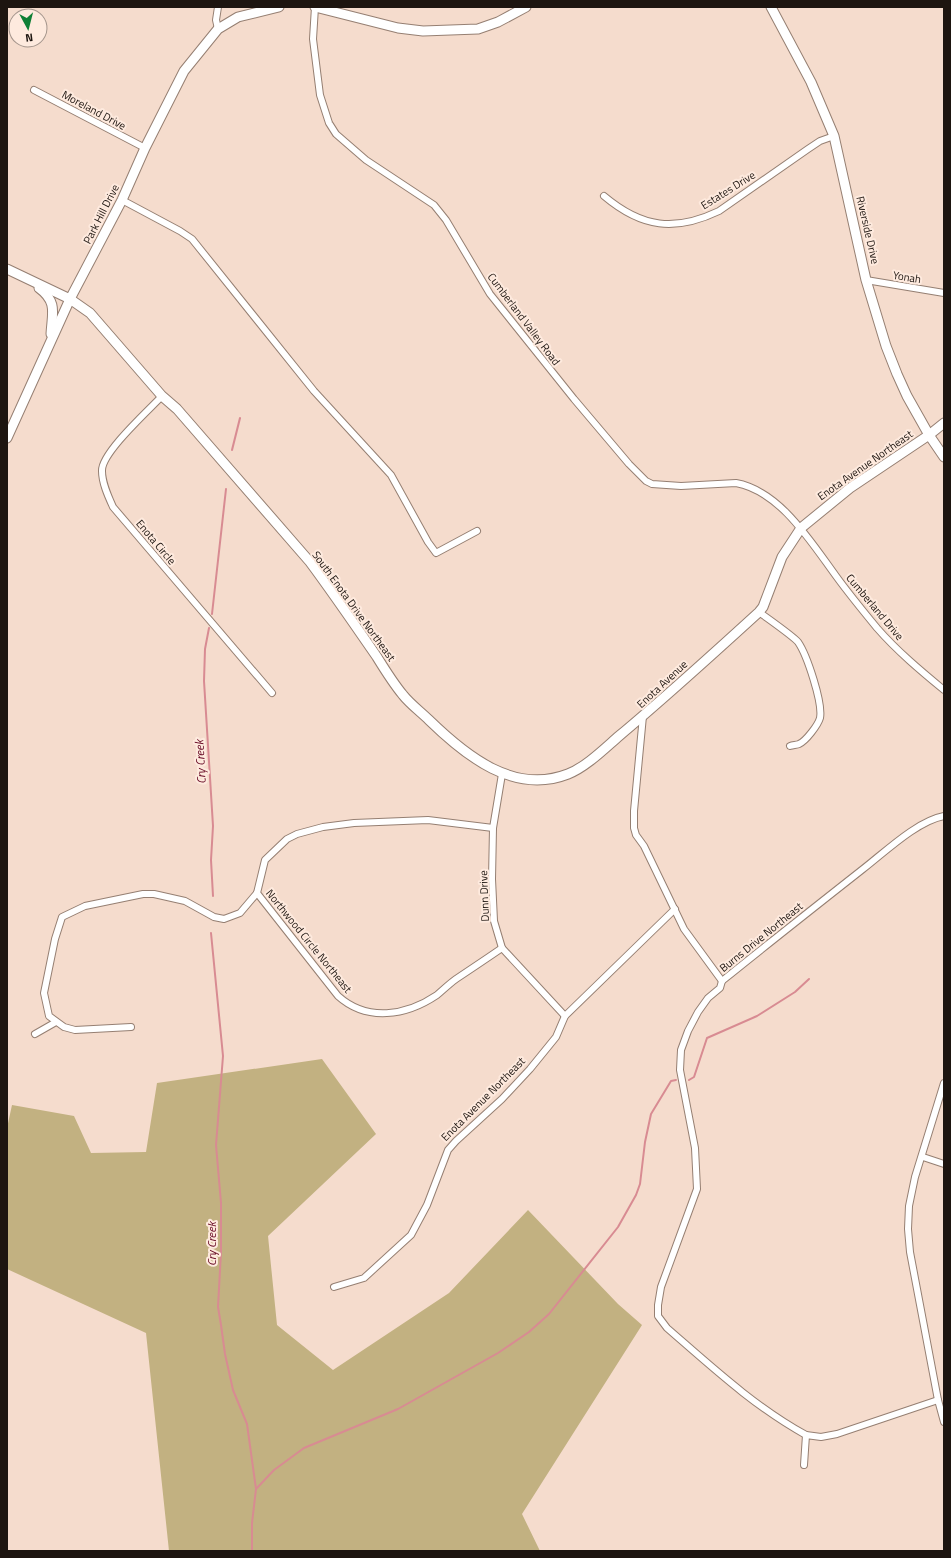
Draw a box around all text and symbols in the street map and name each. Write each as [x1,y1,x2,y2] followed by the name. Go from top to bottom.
[8,8,48,48] north arrow
[24,30,34,46] text: N
[59,86,129,134] street label: Moreland Drive
[698,167,759,213] street label: Estates Drive
[79,181,123,247] street label: Park Hill Drive
[852,195,884,266] street label: Riverside Drive
[892,267,922,287] street label: Yonah
[484,269,564,369] street label: Cumberland Valley Road
[814,426,916,504] street label: Enota Avenue Northeast
[132,516,180,568] street label: Enota Circle
[309,548,400,664] street label: South Enota Drive Northeast
[842,570,908,644] street label: Cumberland Drive
[633,656,691,712] street label: Enota Avenue
[189,738,211,784] water label: Cry Creek
[475,870,493,922] street label: Dunn Drive
[262,886,356,996] street label: Northwood Circle Northeast
[716,898,806,976] street label: Burns Drive Northeast
[437,1053,529,1145] street label: Enota Avenue Northeast
[202,1220,221,1266] water label: Cry Creek

